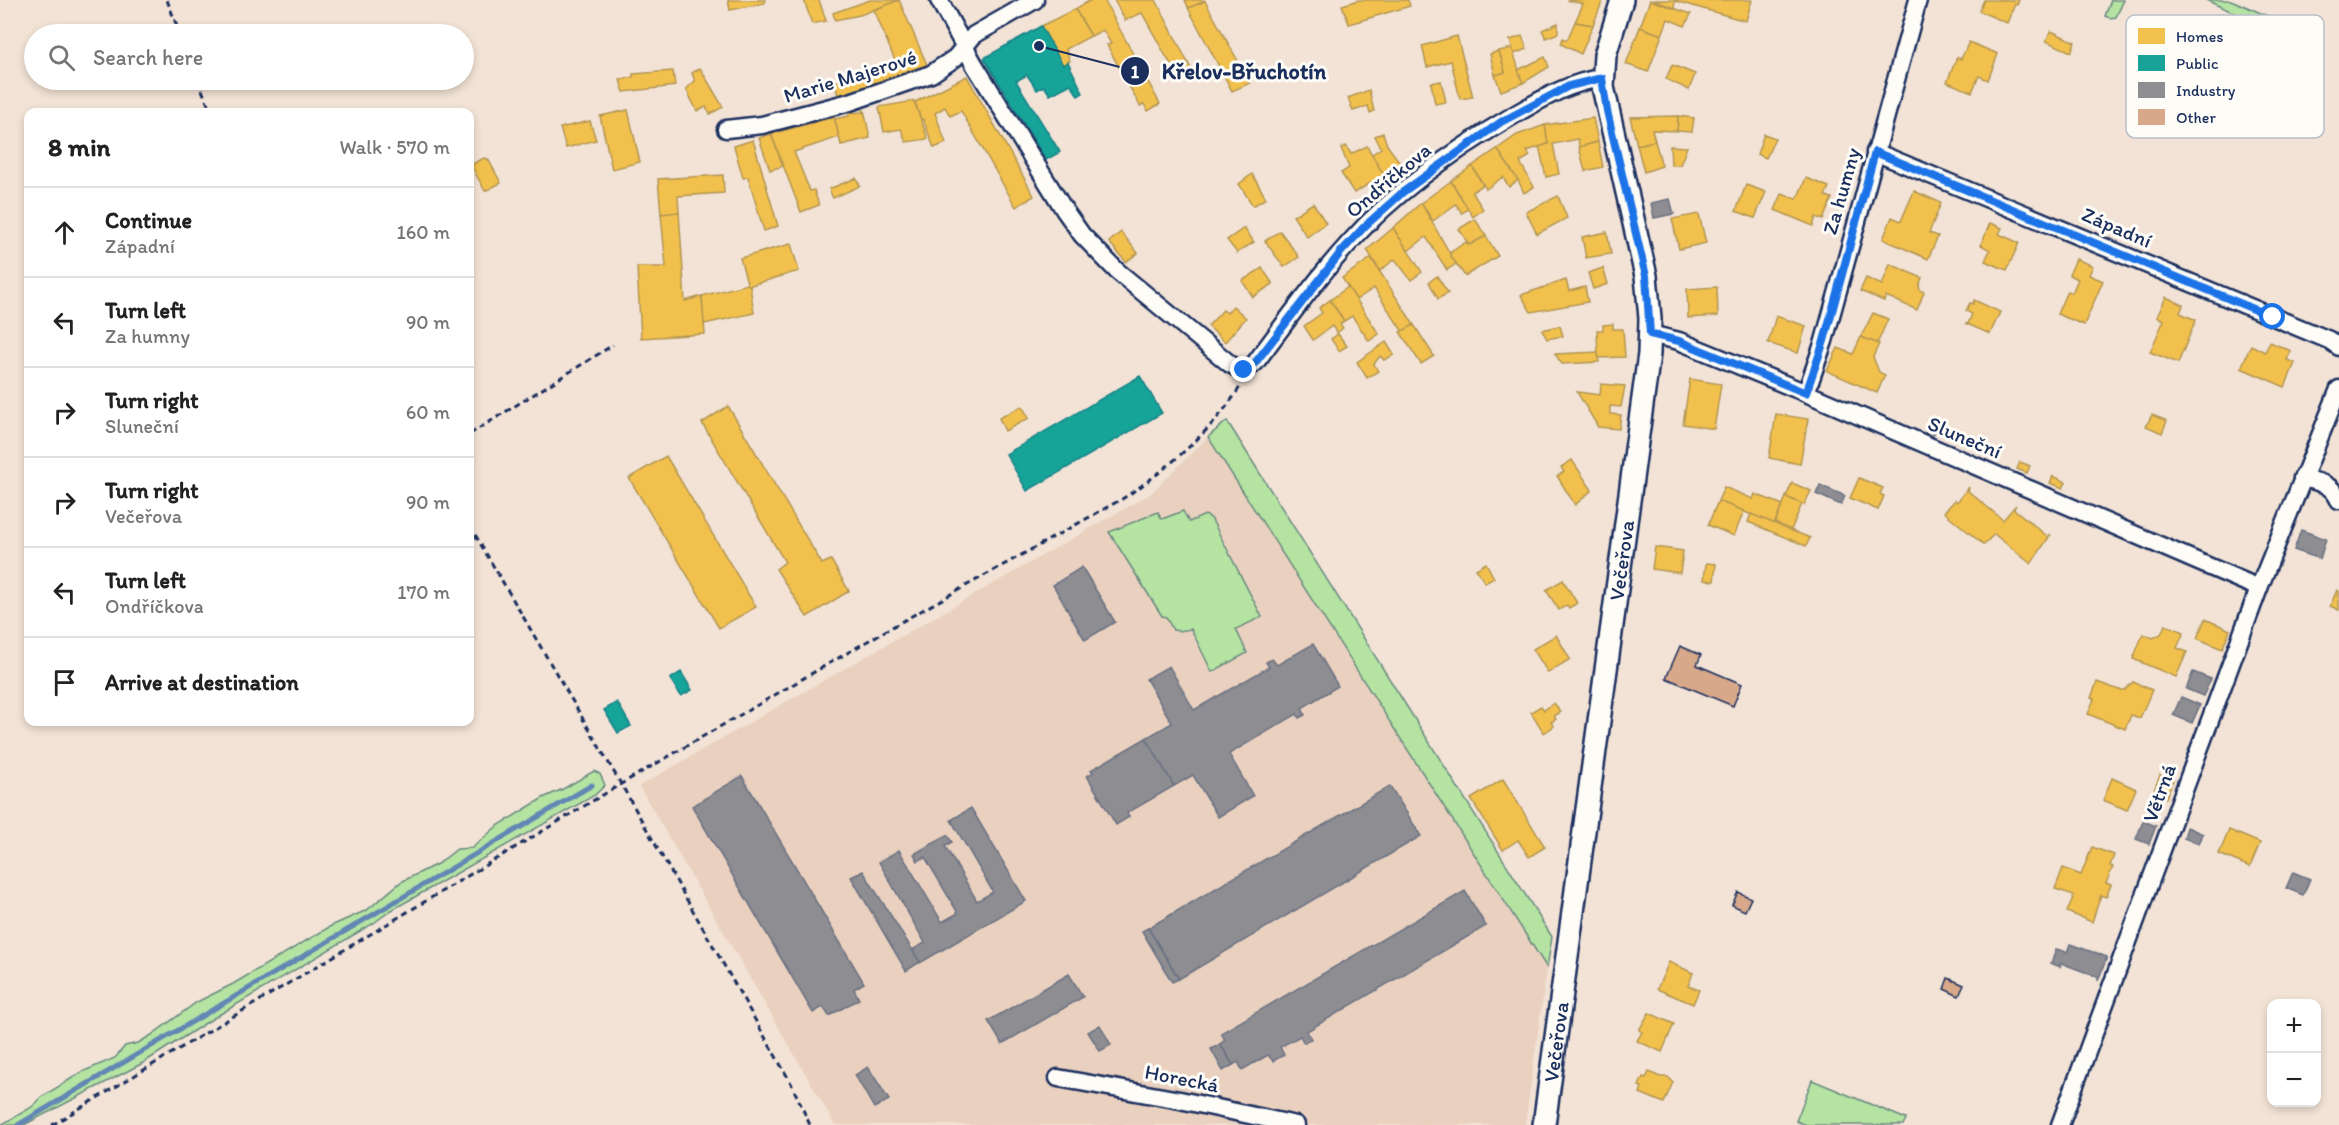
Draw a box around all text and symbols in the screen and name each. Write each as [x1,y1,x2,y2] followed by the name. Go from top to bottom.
[2126,15,2324,138] legend
[24,24,474,90] search box
[2176,27,2223,46] text: Homes
[45,41,78,74] icon: search
[93,44,203,71] text: Search here
[780,44,920,108] street label: Marie Majerové
[1120,51,1338,91] callout: Křelov-Břuchotín
[2176,54,2218,73] text: Public
[1162,58,1327,85] text: Křelov-Břuchotín
[1131,61,1140,83] text: 1
[2176,81,2236,100] text: Industry
[2176,108,2216,127] text: Other
[48,131,110,163] text: 8 min
[339,135,450,159] text: Walk · 570 m
[1340,137,1436,223] street label: Ondříčkova
[1817,145,1865,237] street label: Za humny
[2078,201,2156,253] street label: Západní
[105,207,192,234] text: Continue
[48,216,81,249] icon: ahead
[397,220,450,244] text: 160 m
[105,234,175,258] text: Západní
[105,297,186,324] text: Turn left
[2259,303,2285,329] route start
[48,306,81,339] icon: left
[406,310,450,334] text: 90 m
[105,324,190,348] text: Za humny
[1230,356,1256,382] route end
[105,387,199,414] text: Turn right
[48,396,81,429] icon: right
[406,400,450,424] text: 60 m
[1924,410,2006,464] street label: Sluneční
[105,414,179,438] text: Sluneční
[105,477,199,504] text: Turn right
[48,486,81,519] icon: right
[406,490,450,514] text: 90 m
[105,504,182,528] text: Večeřova
[1603,518,1639,602] street label: Večeřova
[105,567,186,594] text: Turn left
[48,576,81,609] icon: left
[397,580,450,604] text: 170 m
[105,594,204,618] text: Ondříčkova
[48,666,81,699] icon: arrive
[105,669,299,696] text: Arrive at destination
[2137,760,2181,826] street label: Větrná
[2267,999,2321,1107] map controls
[2267,999,2321,1053] button: +
[1537,1000,1573,1084] street label: Večeřova
[2267,1053,2321,1107] button: −
[1143,1059,1221,1097] street label: Horecká

